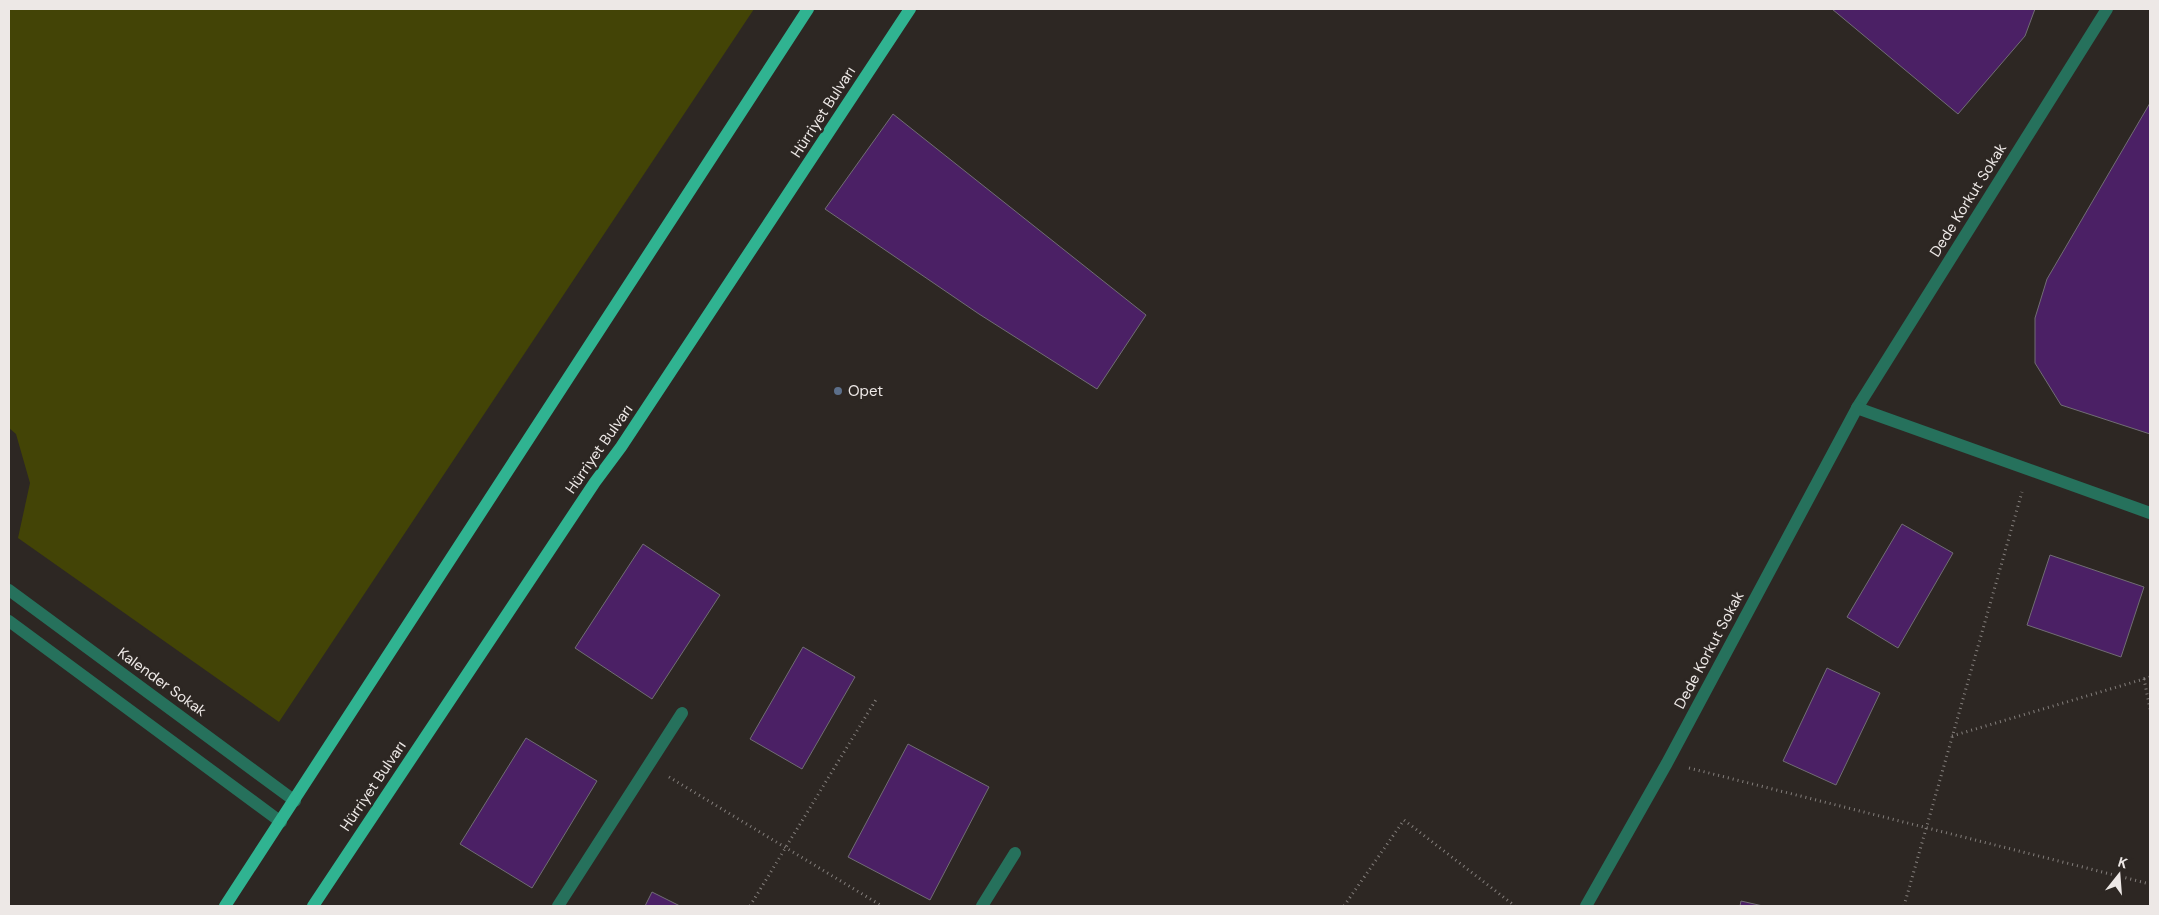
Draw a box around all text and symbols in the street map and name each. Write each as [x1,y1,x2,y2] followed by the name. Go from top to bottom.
[786,63,860,161] street label: Hürriyet Bulvarı
[1925,139,2011,261] street label: Dede Korkut Sokak
[848,381,883,401] place label: Opet
[832,385,844,397] marker: Opet
[561,400,637,498] street label: Hürriyet Bulvarı
[1670,587,1749,712] street label: Dede Korkut Sokak
[114,643,211,721] street label: Kalender Sokak
[335,737,411,835] street label: Hürriyet Bulvarı
[2094,850,2144,900] north arrow
[2116,853,2130,873] text: K

